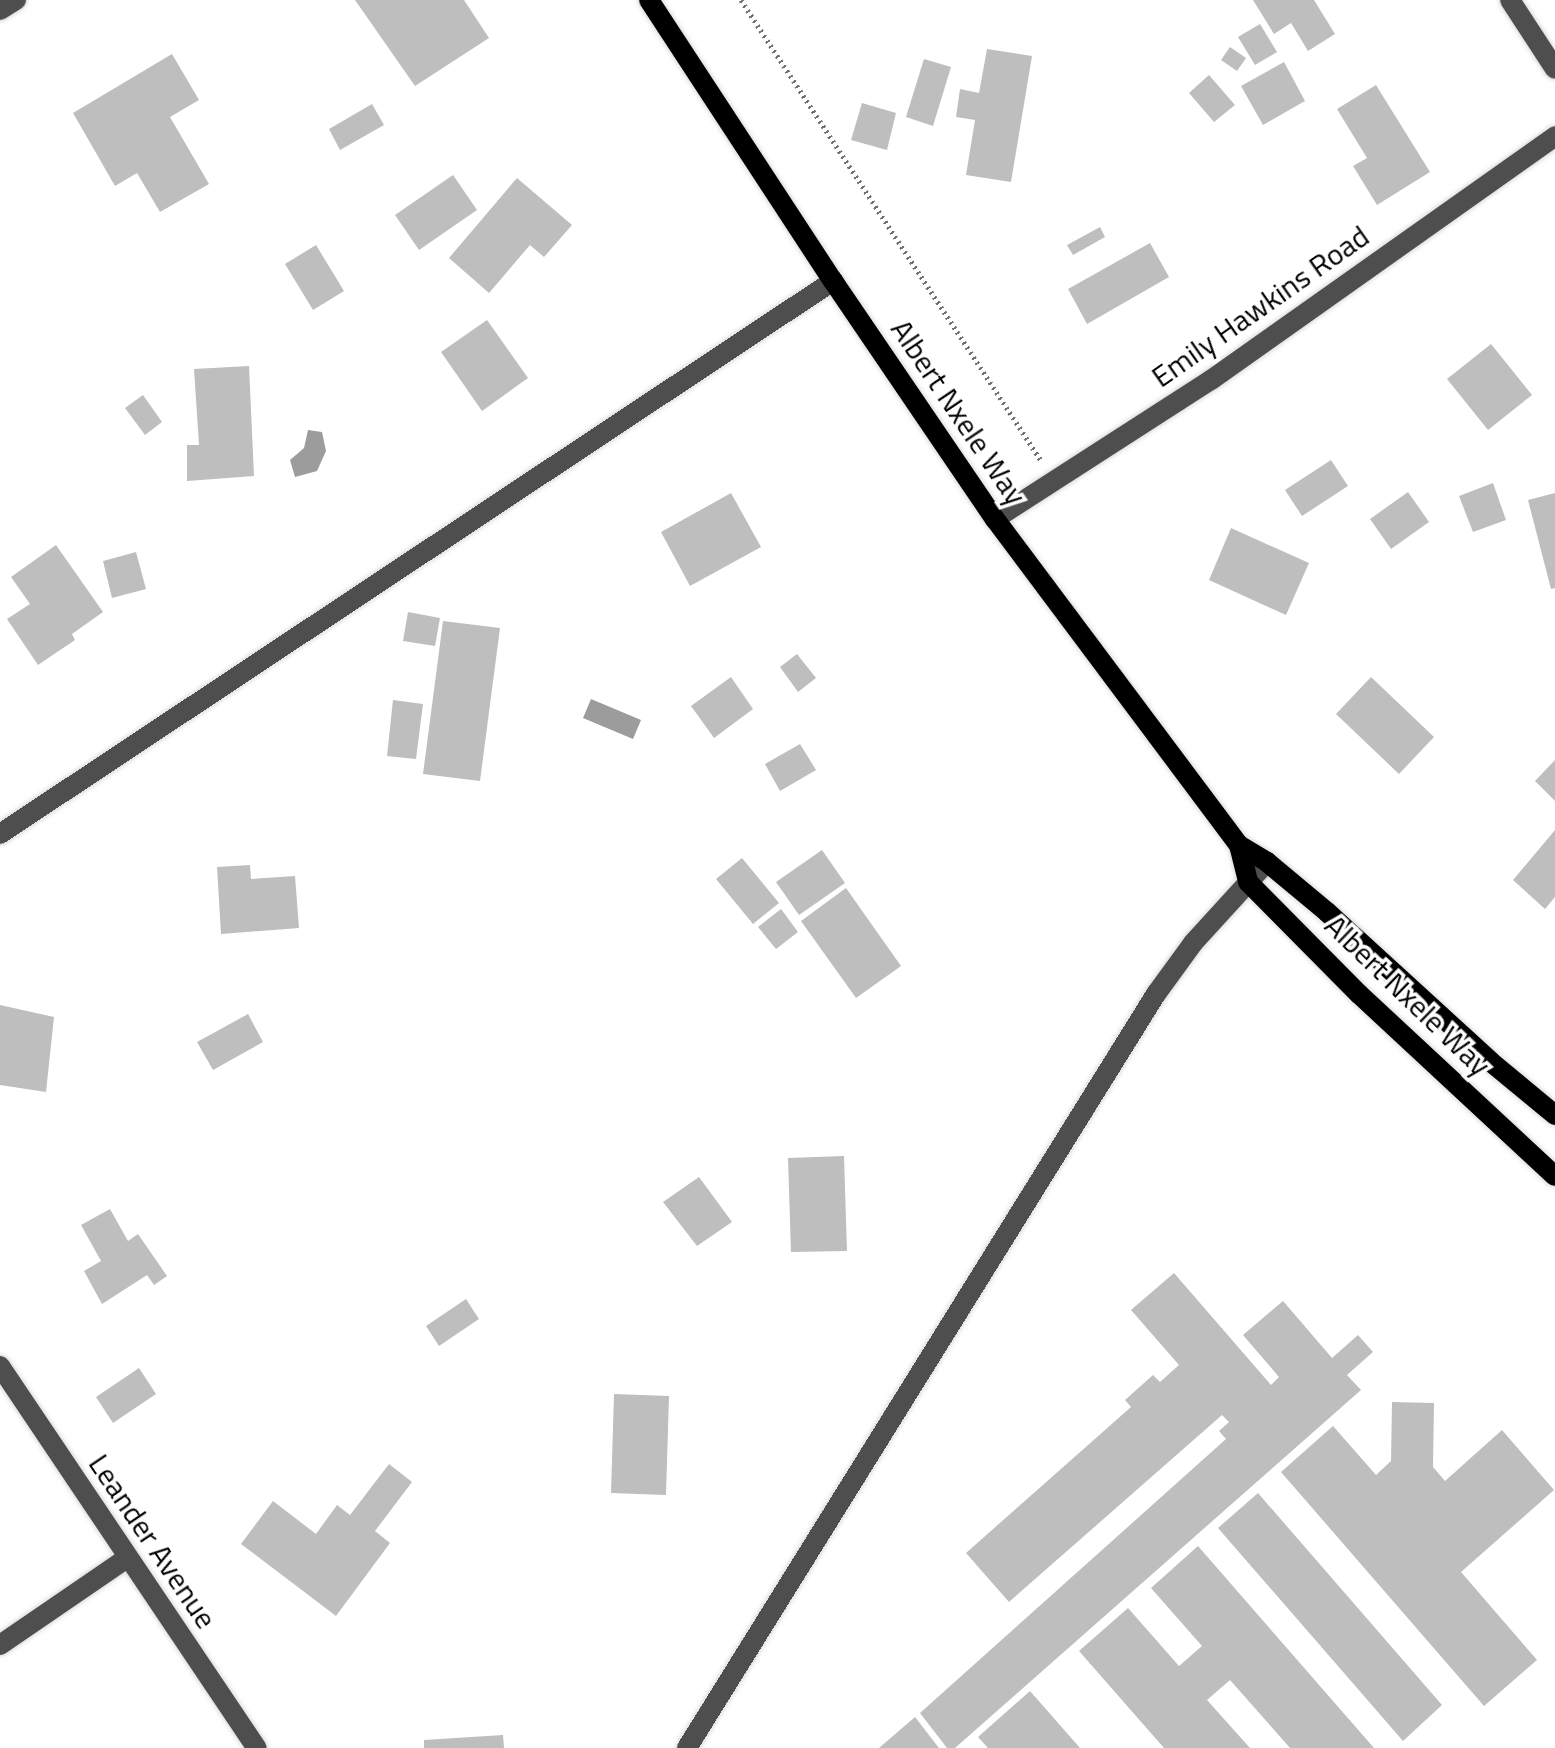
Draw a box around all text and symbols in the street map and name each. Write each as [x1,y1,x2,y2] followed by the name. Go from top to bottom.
[1144,218,1376,394] street label: Emily Hawkins Road
[884,312,1034,512] street label: Albert Nxele Way
[1318,907,1498,1083] street label: Albert Nxele Way
[82,1447,224,1635] street label: Leander Avenue

